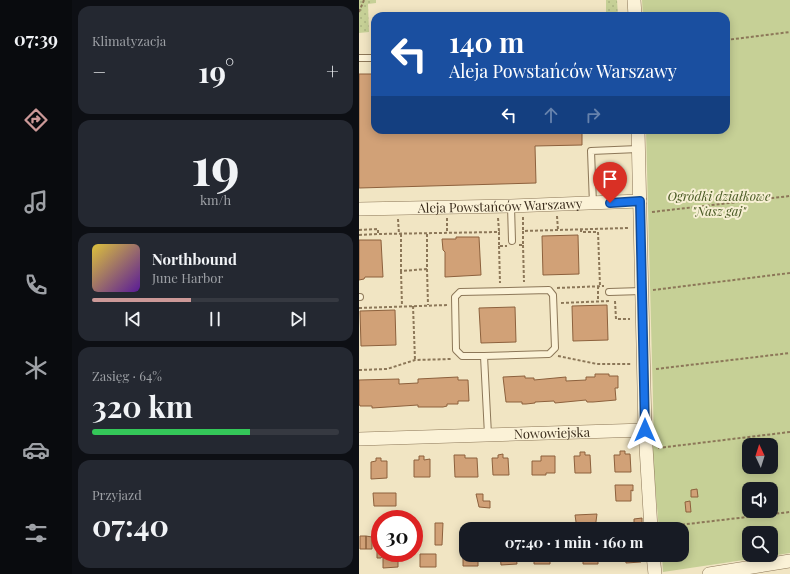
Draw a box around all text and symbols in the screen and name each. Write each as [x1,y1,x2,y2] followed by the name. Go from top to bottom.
[449,23,524,60] text: 140 m
[14,27,58,51] text: 07:39
[383,28,435,80] icon: left
[92,32,166,49] text: Klimatyzacja
[198,51,234,91] text: 19°
[92,56,106,86] text: −
[326,56,339,86] text: +
[449,59,677,83] text: Aleja Powstańców Warszawy
[498,104,520,126] icon: left
[540,104,562,126] icon: ahead
[582,104,604,126] icon: right
[22,106,50,134] icon: directions
[191,130,240,199] text: 19
[593,162,627,203] pin
[599,168,621,190] icon: arrive
[668,187,771,219] park label: Ogródki działkowe "Nasz gaj"
[22,188,50,216] icon: music
[200,191,231,208] text: km/h
[416,194,583,216] street label: Aleja Powstańców Warszawy
[152,249,237,269] text: Northbound
[152,269,223,286] text: June Harbor
[22,271,50,299] icon: phone
[122,308,144,330] icon: previous
[204,308,226,330] icon: pause
[287,308,309,330] icon: next
[22,354,50,382] icon: climate
[92,367,162,384] text: Zasięg · 64%
[92,386,193,426] text: 320 km
[624,409,666,451] position arrow
[514,423,591,442] street label: Nowowiejska
[22,436,50,464] icon: car
[742,438,778,474] north arrow
[742,438,778,562] map controls
[742,482,778,518] button: sound
[92,486,142,503] text: Przyjazd
[92,505,169,545] text: 07:40
[371,510,423,562] speed limit sign: 30
[22,519,50,547] icon: filters
[742,526,778,562] button: search
[505,532,643,552] text: 07:40 · 1 min · 160 m

